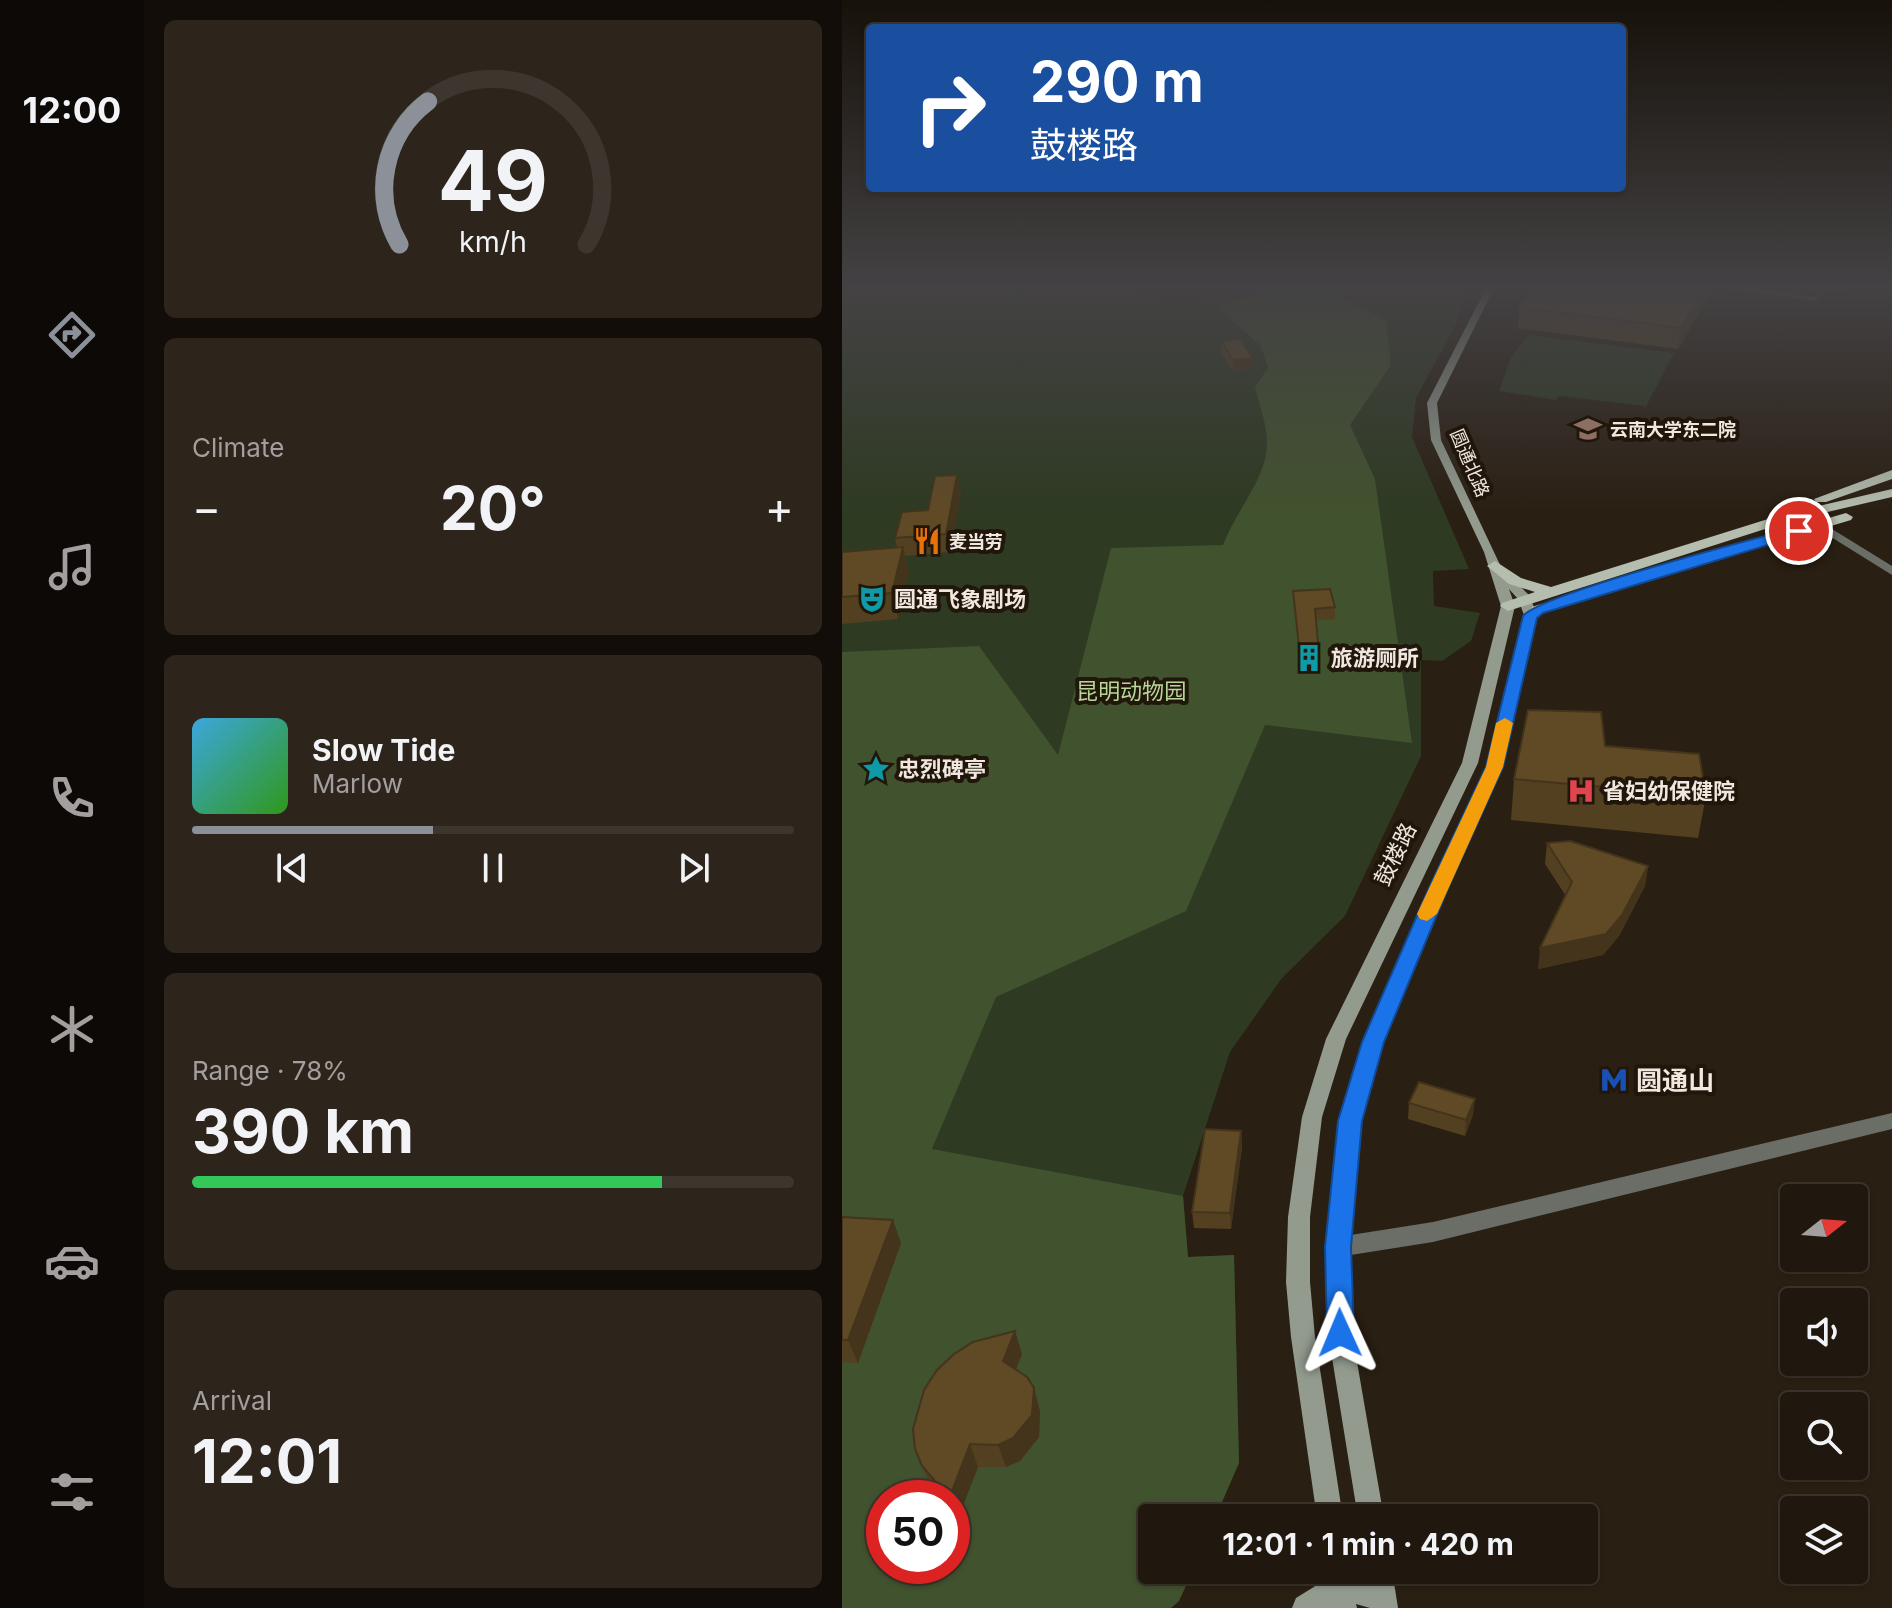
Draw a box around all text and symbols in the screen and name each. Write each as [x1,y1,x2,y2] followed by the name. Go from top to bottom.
[1030,48,1204,116] text: 290 m
[898,56,1002,160] icon: right
[23,88,121,132] text: 12:00
[1030,123,1138,167] text: 鼓楼路
[438,129,548,230] text: 49
[459,224,527,259] text: km/h
[44,307,100,363] icon: directions
[1573,414,1603,444] school or university icon: 云南大学东二院
[1610,419,1736,440] place label: 云南大学东二院
[1446,426,1494,500] street label: 圆通北路
[192,432,284,463] text: Climate
[440,472,546,544] text: 20°
[192,481,221,535] text: −
[765,481,794,535] text: +
[1765,497,1833,565] pin
[1777,509,1821,553] icon: arrive
[912,526,942,556] restaurant icon: 麦当劳
[949,531,1003,552] place label: 麦当劳
[44,539,100,595] icon: music
[857,584,887,614] theatre icon: 圆通飞象剧场
[894,586,1026,612] place label: 圆通飞象剧场
[1294,643,1324,673] building icon: 旅游厕所
[1331,645,1419,671] place label: 旅游厕所
[1076,678,1186,704] park label: 昆明动物园
[312,732,455,768] text: Slow Tide
[861,754,891,784] place icon: 忠烈碑亭
[898,756,986,782] place label: 忠烈碑亭
[312,768,403,799] text: Marlow
[44,770,100,826] icon: phone
[1566,776,1596,806] hospital icon: 省妇幼保健院
[1603,778,1735,804] place label: 省妇幼保健院
[1369,819,1421,889] street label: 鼓楼路
[270,846,314,890] icon: previous
[471,846,515,890] icon: pause
[672,846,716,890] icon: next
[44,1001,100,1057] icon: climate
[192,1055,348,1086] text: Range · 78%
[1599,1065,1629,1095] metro station icon: 圆通山
[1636,1065,1714,1096] place label: 圆通山
[192,1095,414,1167] text: 390 km
[1780,1184,1868,1272] north arrow
[1780,1184,1868,1584] map controls
[44,1233,100,1289] icon: car
[1780,1288,1868,1376] button: sound
[1298,1291,1382,1375] position arrow
[192,1385,272,1416] text: Arrival
[1780,1392,1868,1480] button: search
[192,1425,342,1497] text: 12:01
[44,1464,100,1520] icon: filters
[866,1480,970,1584] speed limit sign: 50
[1780,1496,1868,1584] button: layers
[1222,1526,1514,1562] text: 12:01 · 1 min · 420 m

